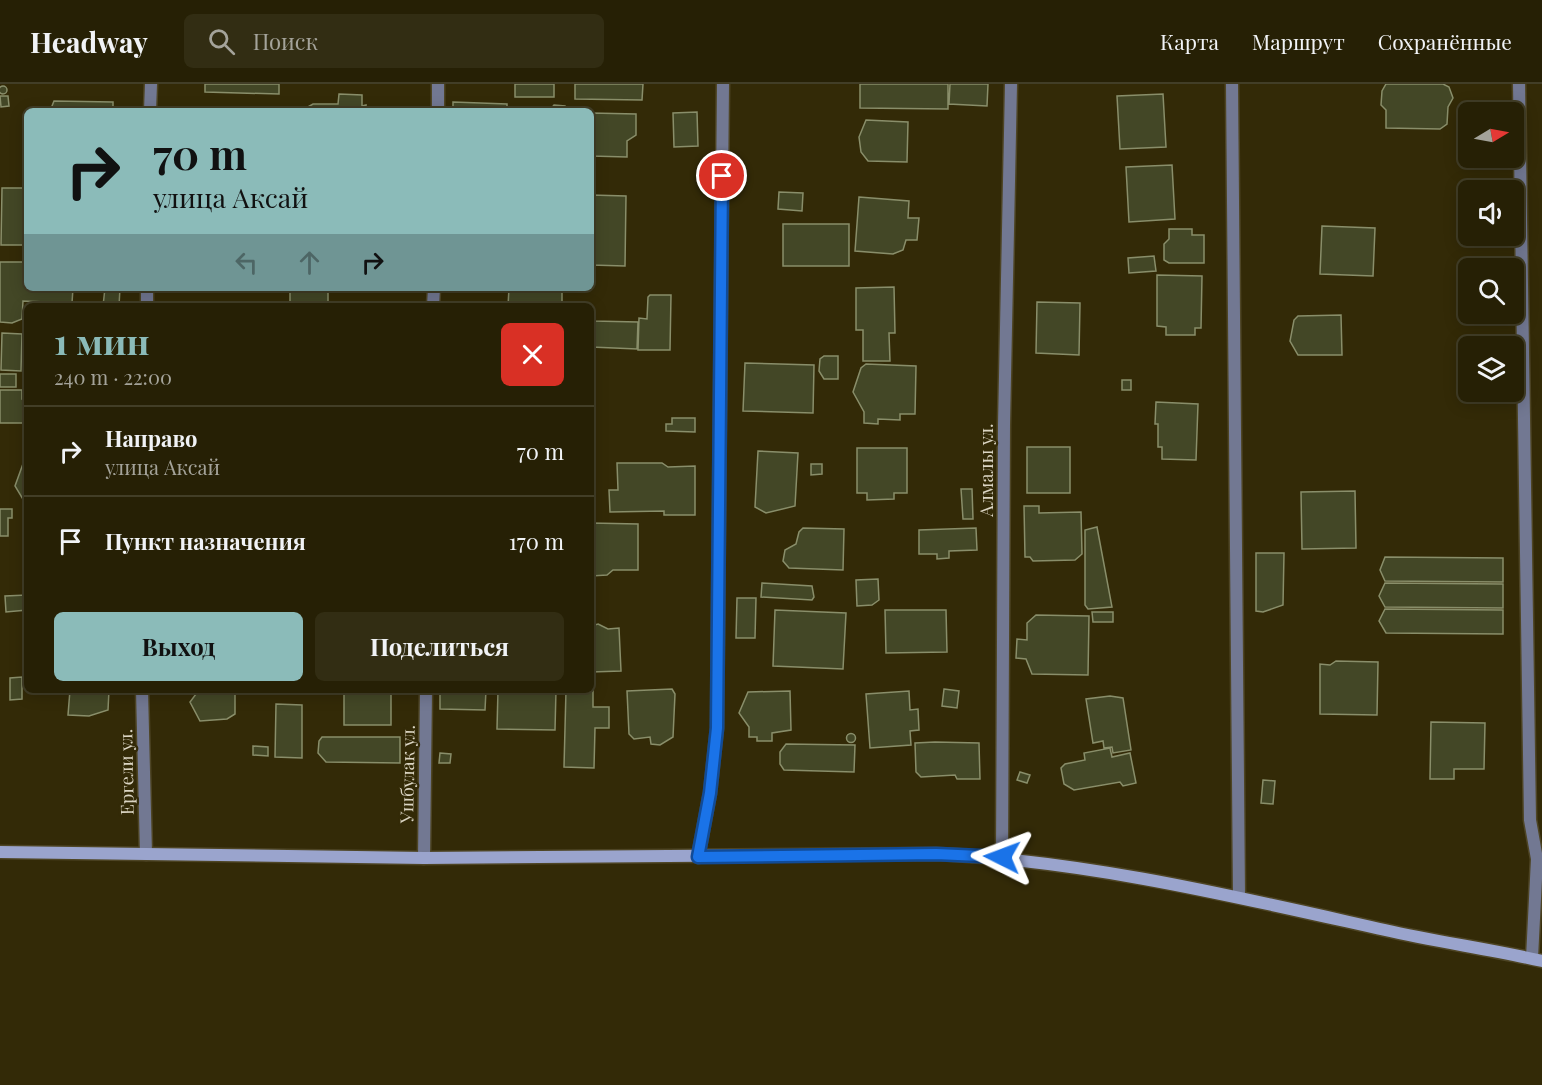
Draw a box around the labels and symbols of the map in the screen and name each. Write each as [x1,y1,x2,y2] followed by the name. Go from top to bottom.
[1458,102,1524,168] north arrow
[696,150,747,201] pin
[974,423,998,518] street label: Алмалы ул.
[394,725,420,824] street label: Ушбулак ул.
[113,729,139,815] street label: Ергели ул.
[970,825,1034,889] position arrow

